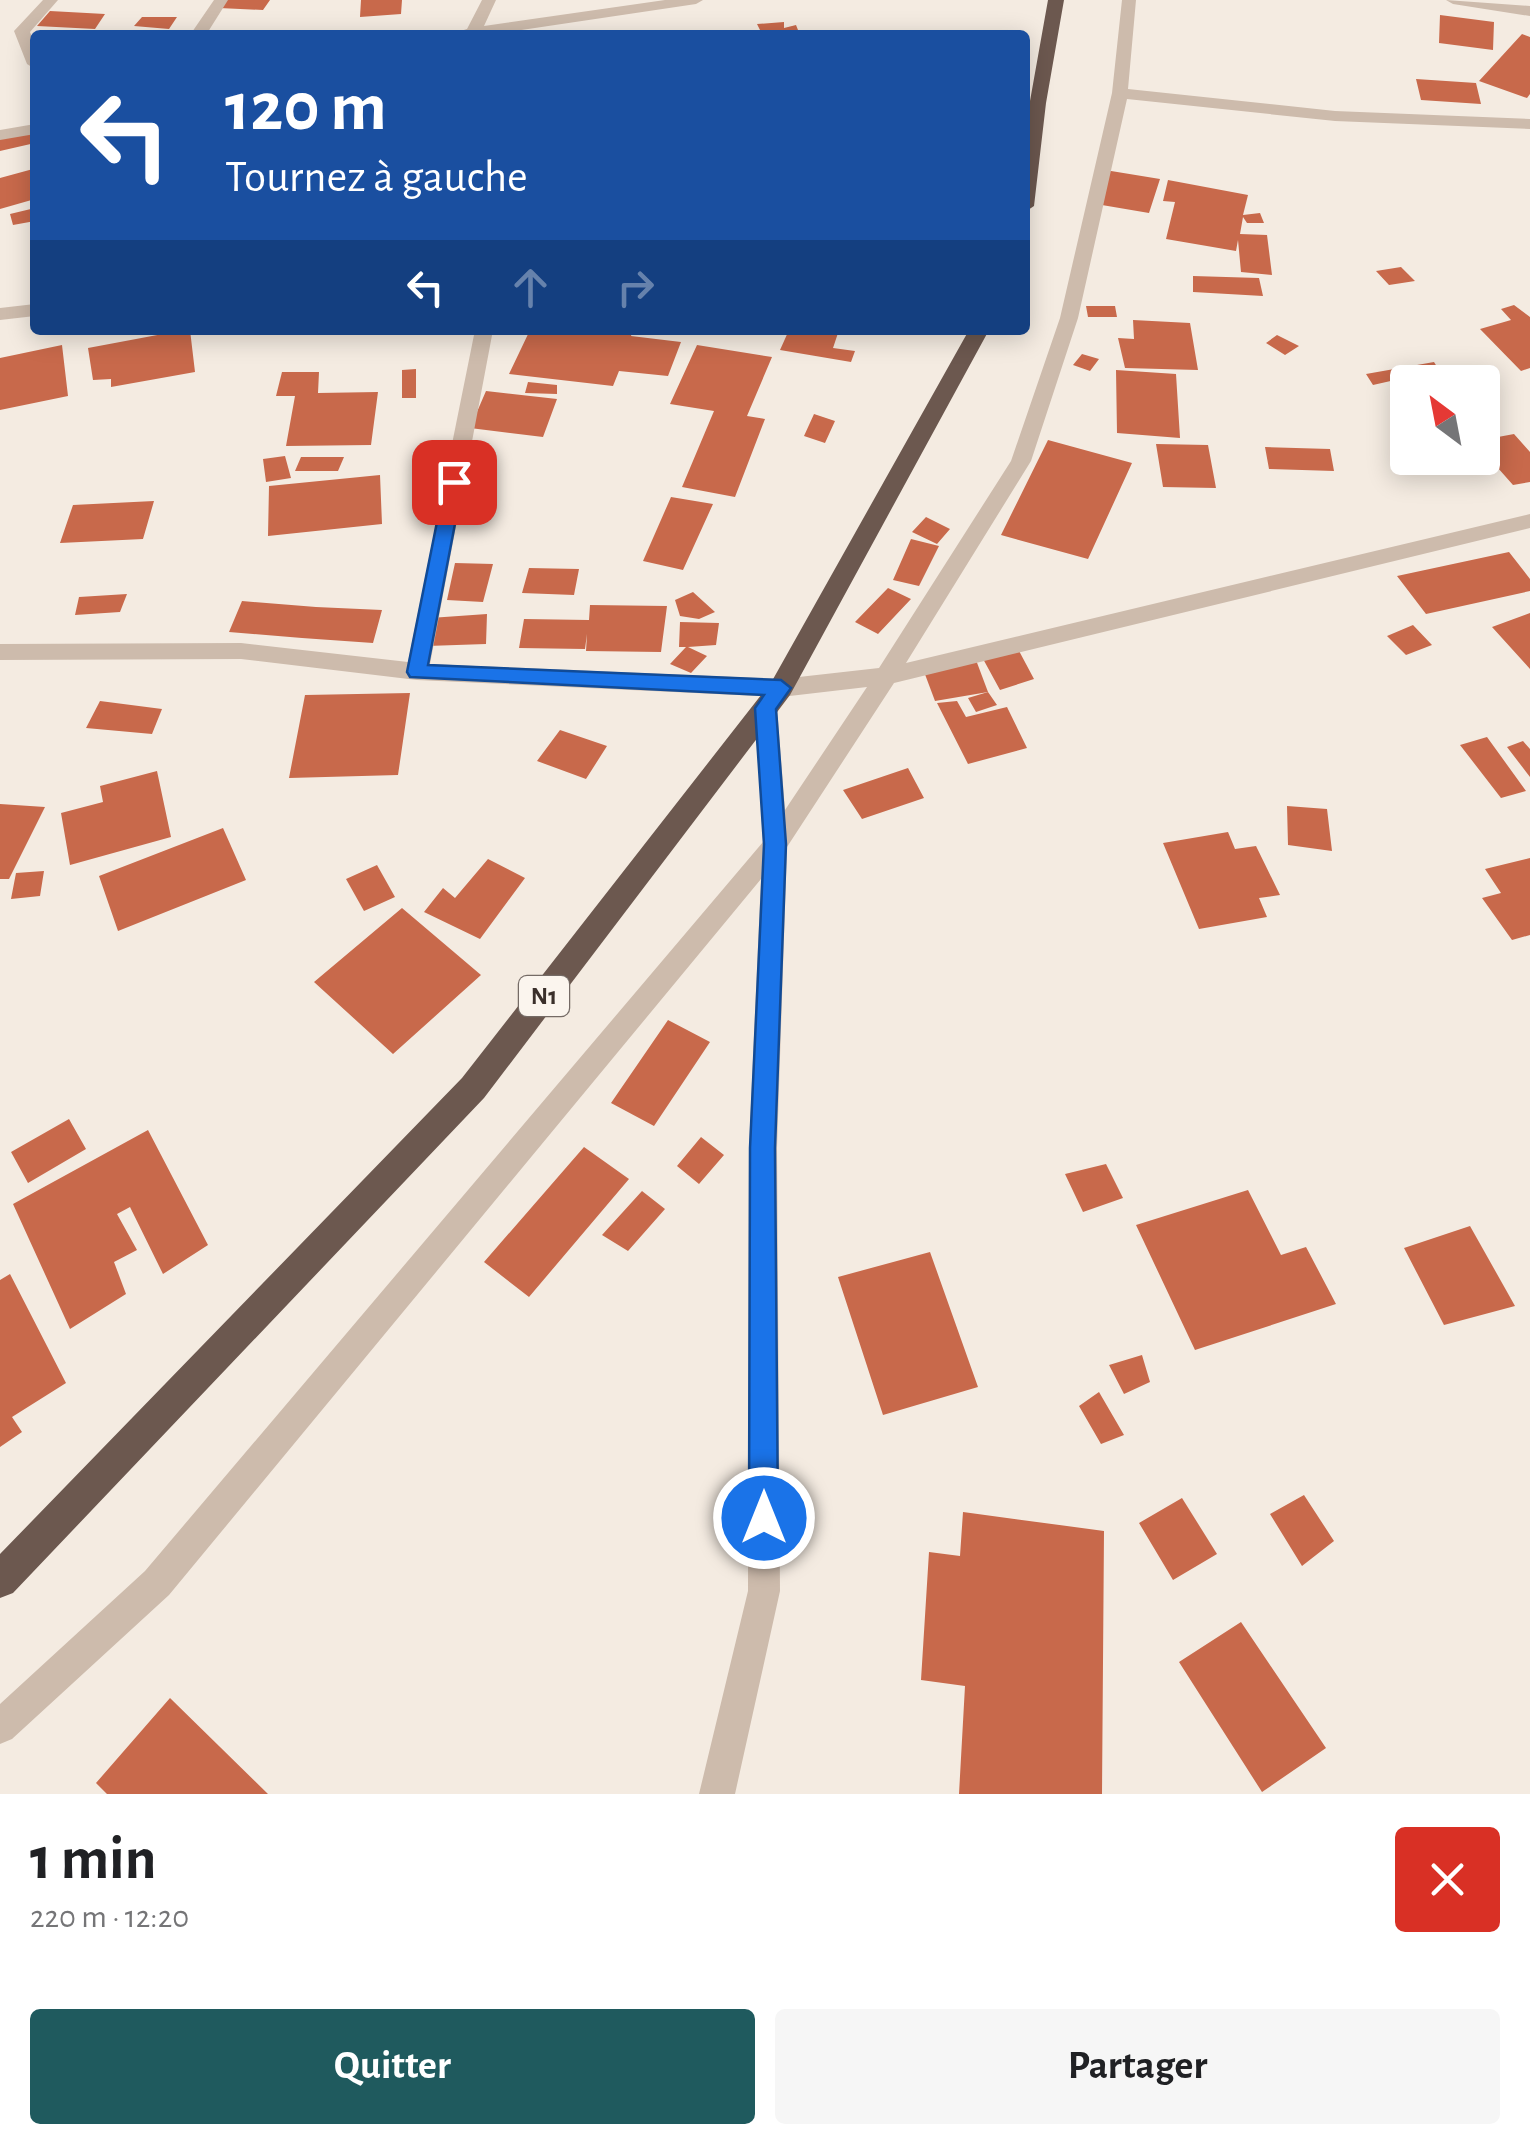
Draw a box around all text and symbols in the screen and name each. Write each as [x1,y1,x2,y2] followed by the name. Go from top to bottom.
[60,70,190,200] icon: left
[225,73,387,143] text: 120 m
[225,155,528,200] text: Tournez à gauche
[398,260,453,315] icon: left
[503,260,558,315] icon: ahead
[608,260,663,315] icon: right
[1390,365,1500,475] north arrow
[1390,365,1500,475] map controls
[412,440,497,525] pin
[427,455,482,510] icon: arrive
[519,976,569,1016] road number: N1
[712,1466,816,1570] position arrow
[1395,1827,1500,1932] button: close
[30,1830,156,1890] text: 1 min
[30,1901,189,1933] text: 220 m · 12:20
[30,2009,755,2124] button: Quitter
[775,2009,1500,2124] button: Partager

